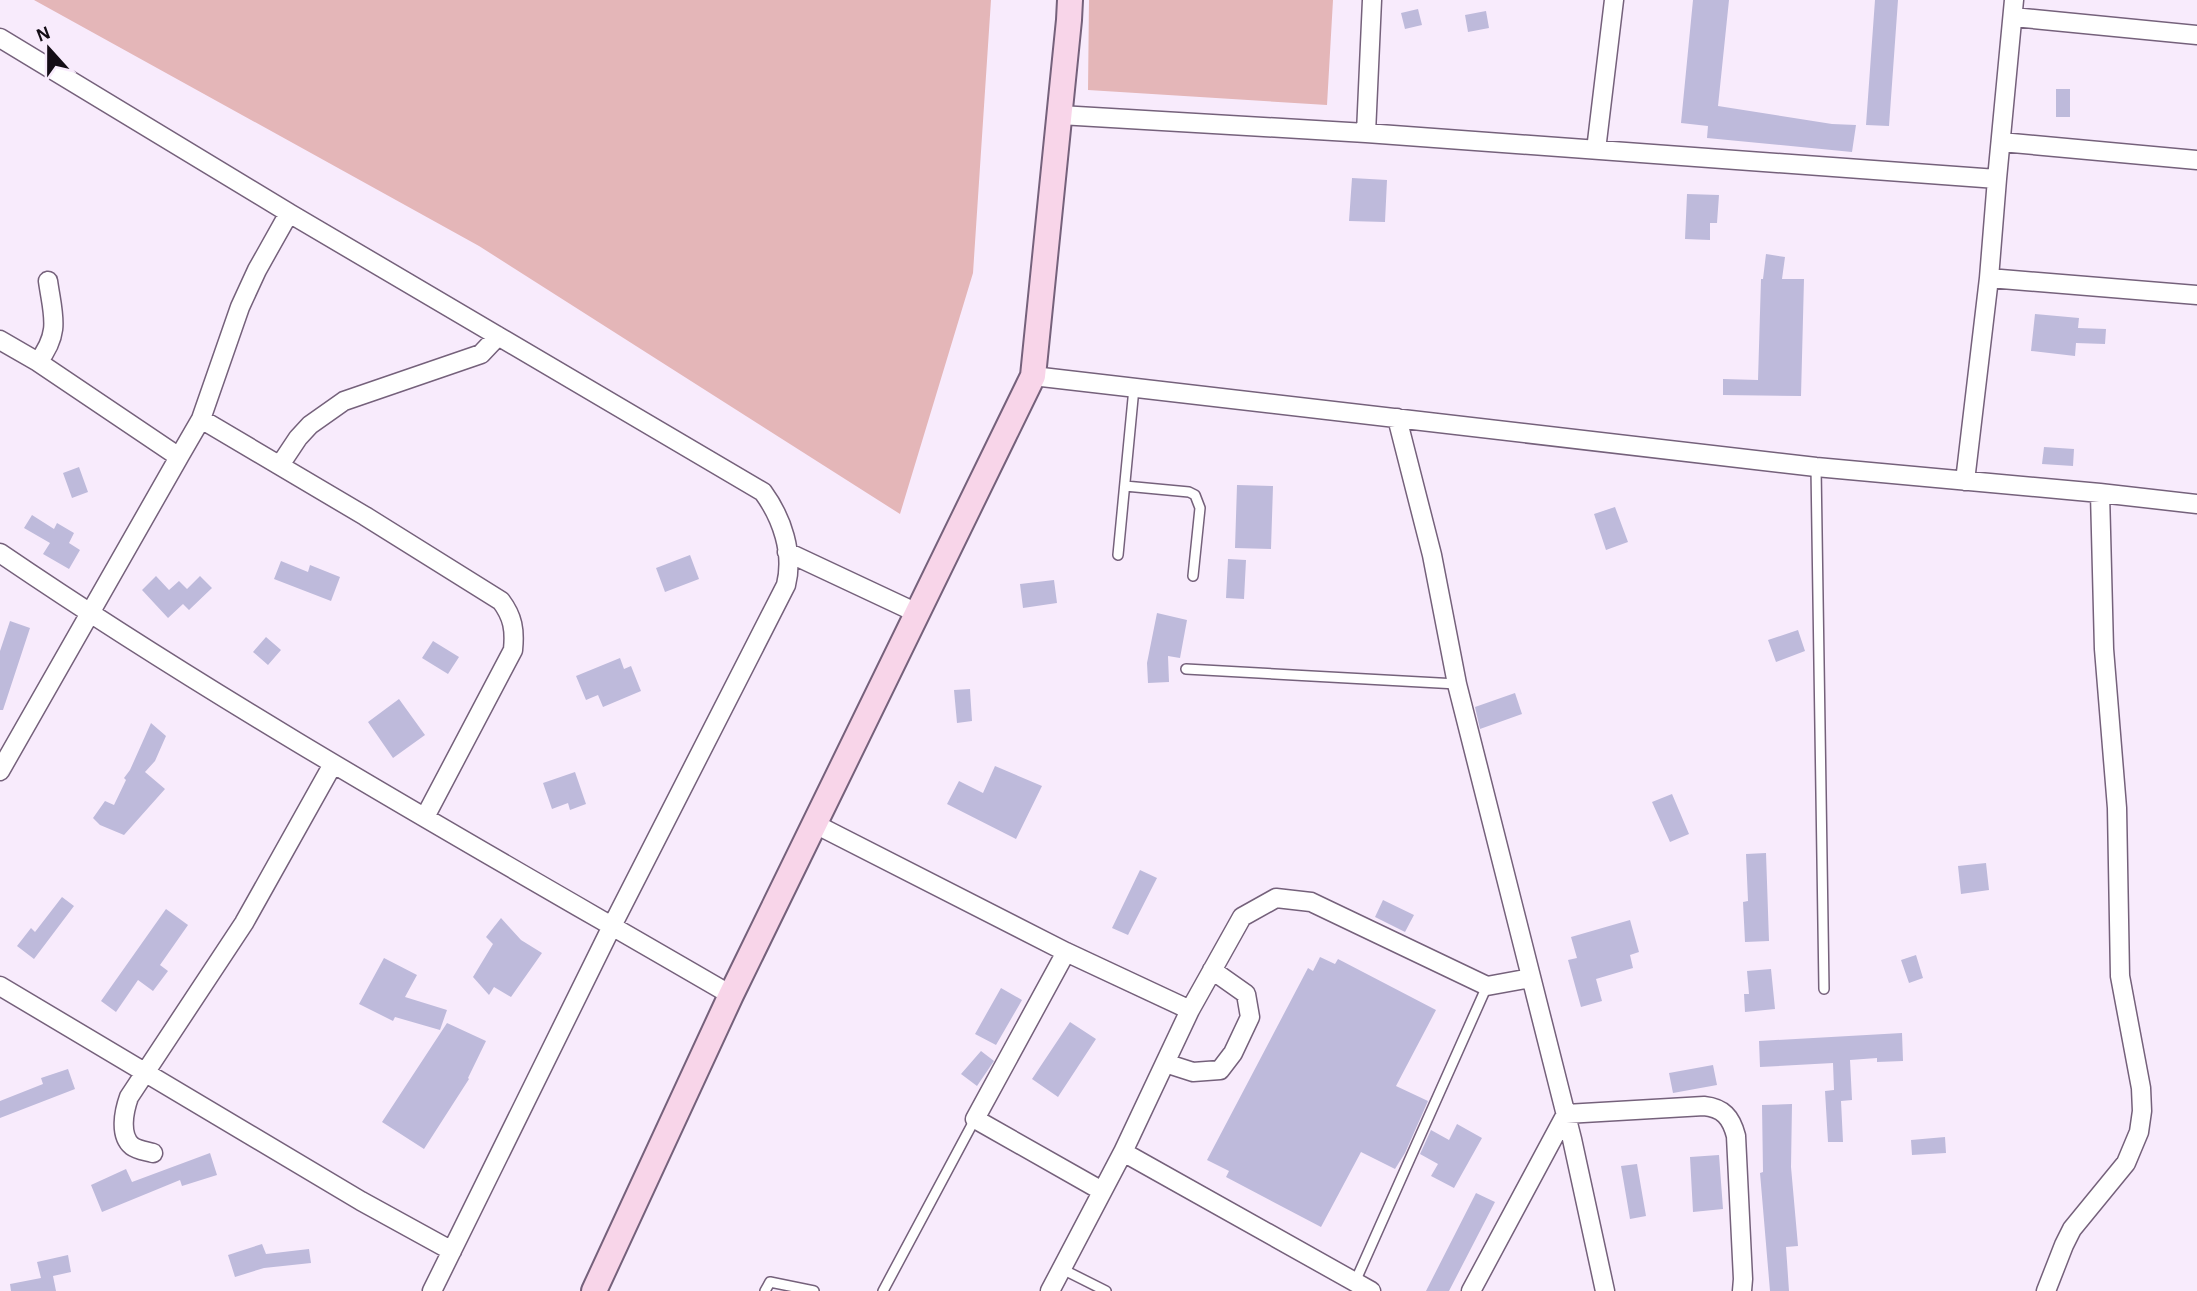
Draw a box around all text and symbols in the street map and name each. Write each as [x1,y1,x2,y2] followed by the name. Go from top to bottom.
[14,14,84,84] north arrow
[34,23,53,46] text: N

